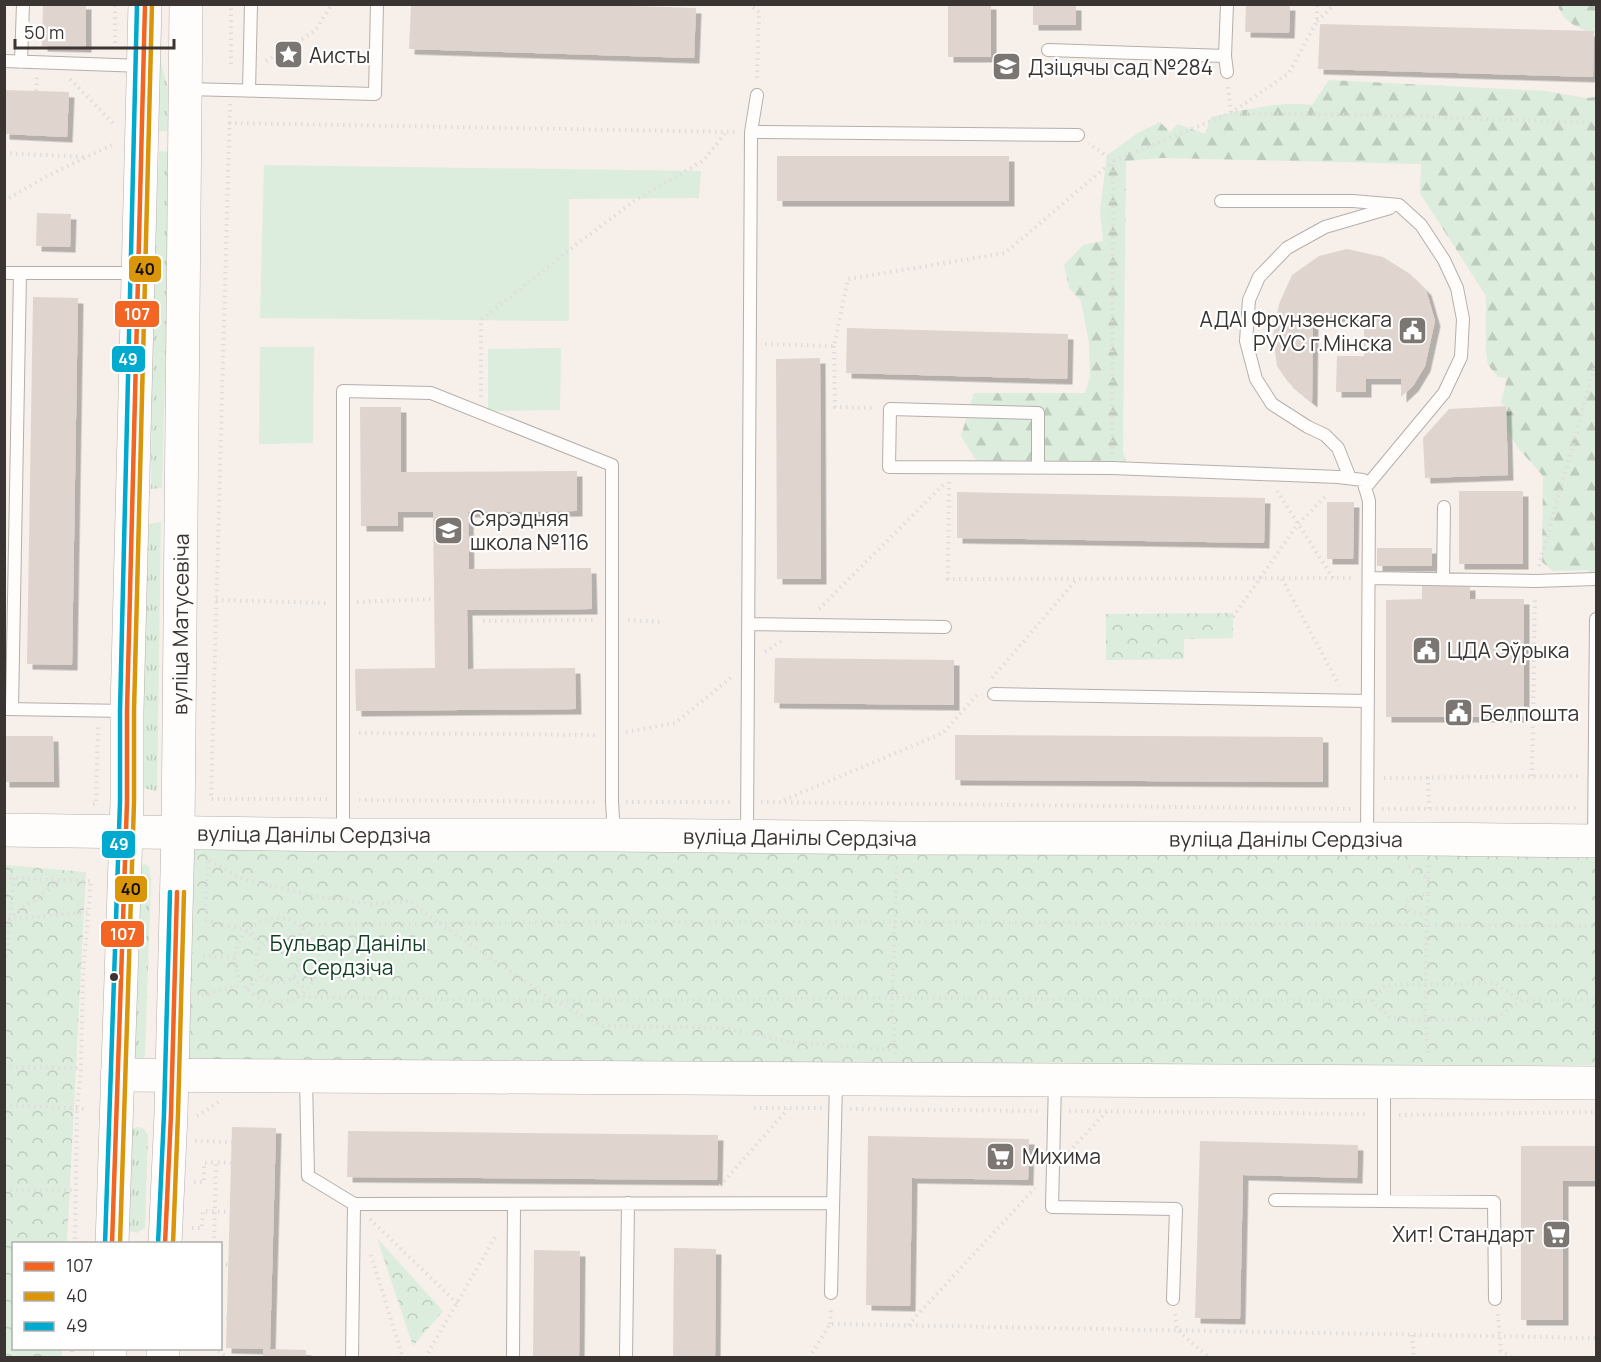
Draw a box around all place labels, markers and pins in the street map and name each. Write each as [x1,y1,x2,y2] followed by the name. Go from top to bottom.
[272,39,304,71] place icon: Аисты
[309,41,370,69] place label: Аисты
[991,51,1023,83] school or university icon: Дзіцячы сад №284
[1028,53,1213,81] place label: Дзіцячы сад №284
[1200,305,1392,357] place label: АДАІ Фрунзенскага РУУС г.Мінска
[1397,315,1429,347] public building icon: АДАІ Фрунзенскага РУУС г.Мінска
[470,504,589,556] place label: Сярэдняя школа №116
[433,514,465,546] school or university icon: Сярэдняя школа №116
[1410,634,1442,666] public building icon: ЦДА Эўрыка
[1447,636,1569,664] place label: ЦДА Эўрыка
[1443,697,1475,729] public building icon: Белпошта
[1480,699,1579,727] place label: Белпошта
[108,971,120,983] unlabelled marker
[985,1140,1017,1172] supermarket icon: Михима
[1022,1142,1101,1170] place label: Михима
[1540,1218,1572,1250] supermarket icon: Хит! Стандарт
[1392,1220,1535,1248] place label: Хит! Стандарт

